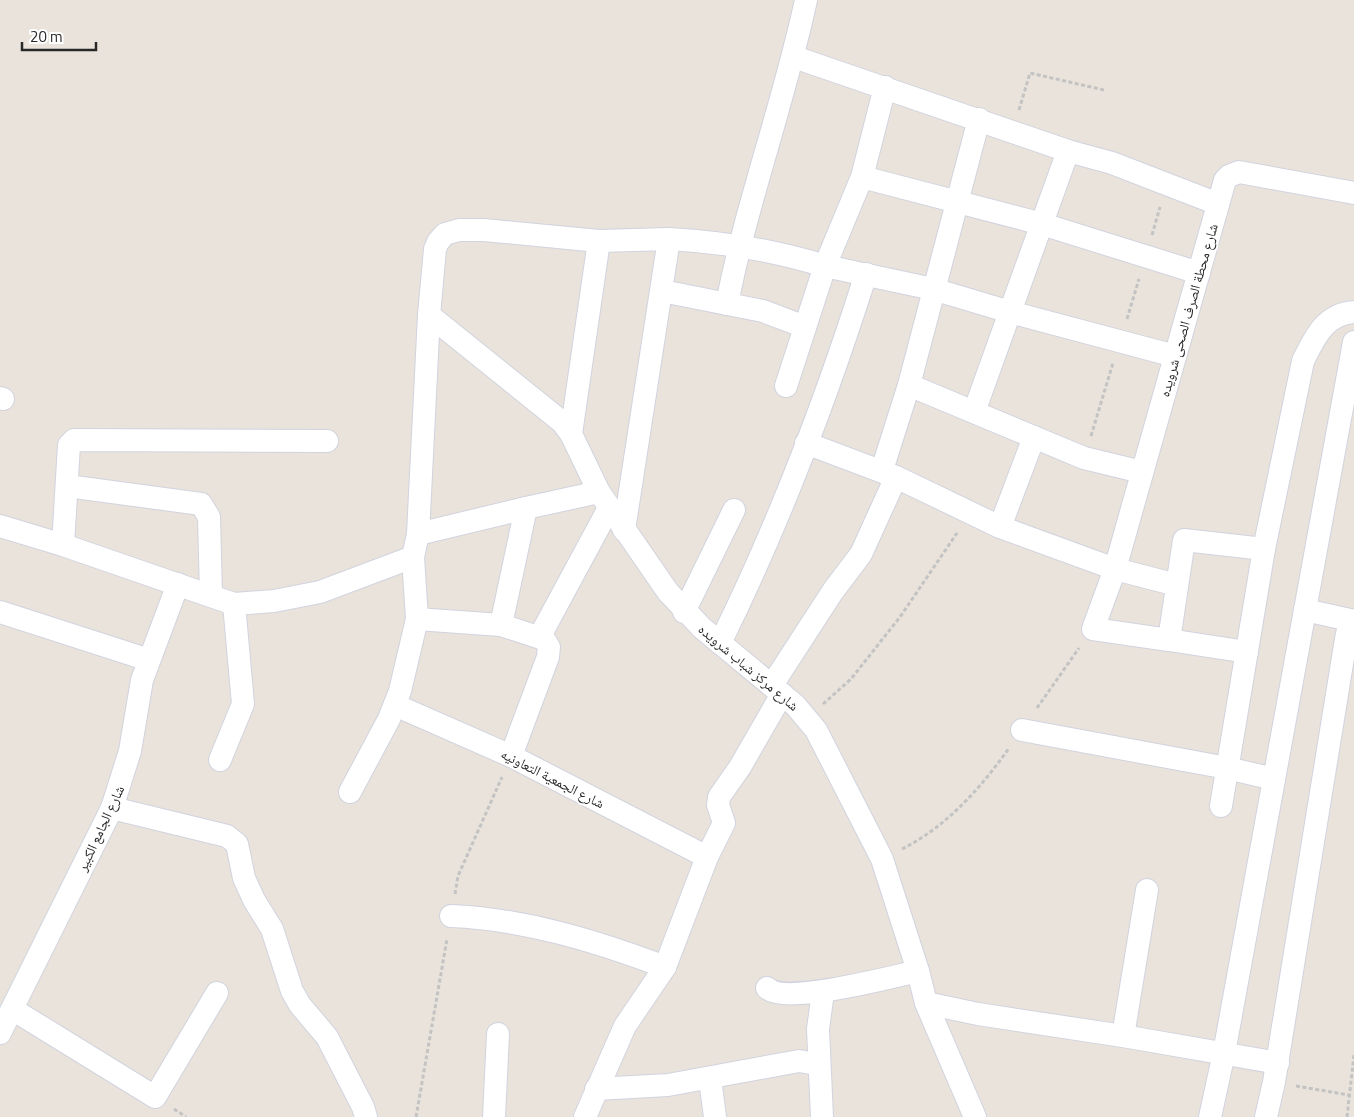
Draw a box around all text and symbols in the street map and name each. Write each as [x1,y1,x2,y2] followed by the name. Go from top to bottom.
[22,20,96,52] scale bar
[30,25,63,48] text: 20 m
[1153,221,1223,399] street label: شارع محطة الصرف الصحى شرويده
[694,619,804,715] street label: شارع مركز شباب شرويده
[498,743,608,813] street label: شارع الجمعية التعاونيه
[71,782,129,875] street label: شارع الجامع الكبير

